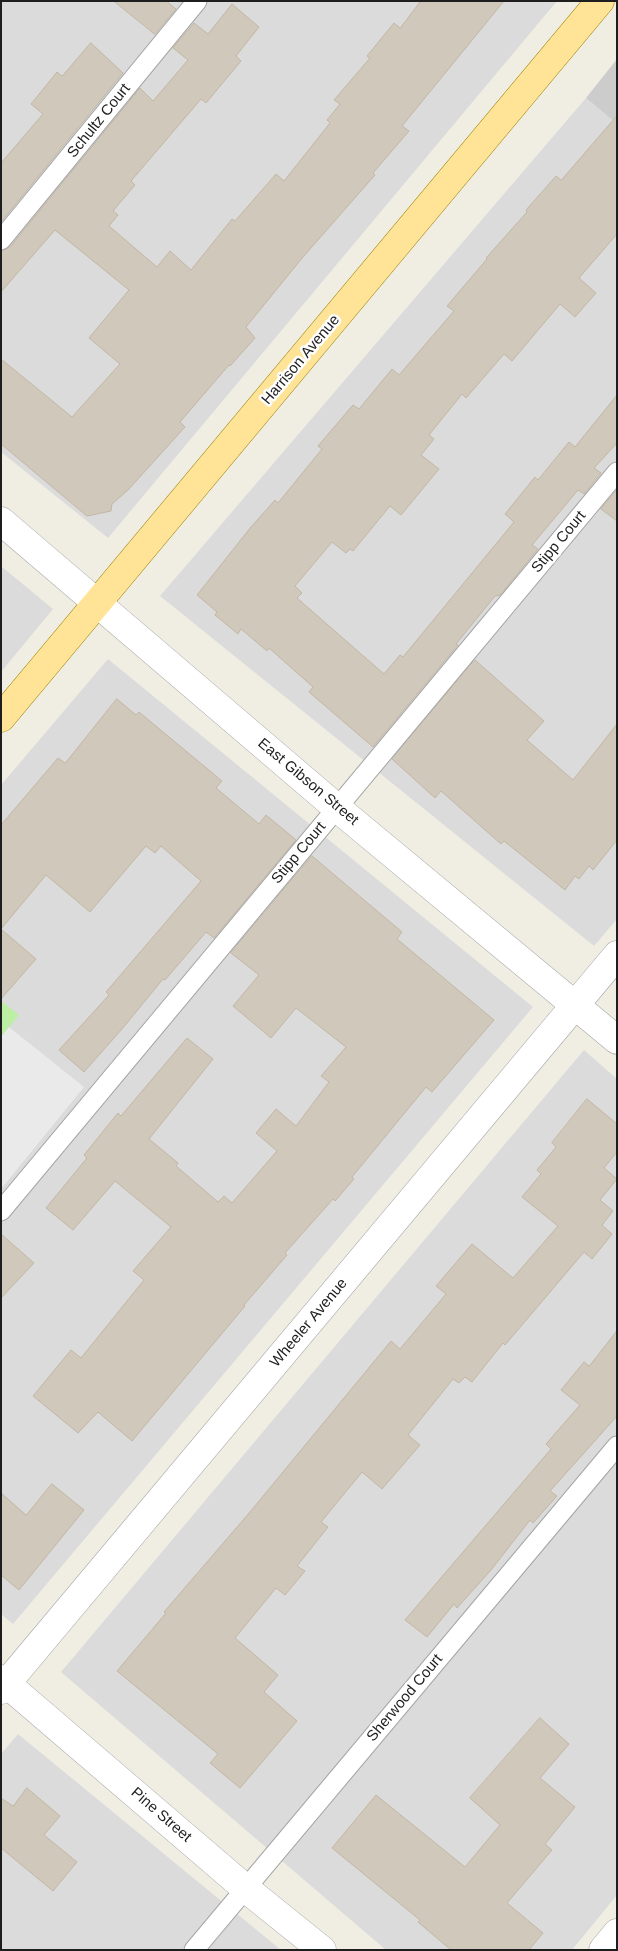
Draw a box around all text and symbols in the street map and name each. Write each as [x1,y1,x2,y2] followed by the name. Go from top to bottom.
[64,80,134,162] street label: Schultz Court
[258,312,344,408] street label: Harrison Avenue
[528,507,590,577] street label: Stipp Court
[254,735,362,829] street label: East Gibson Street
[268,818,330,888] street label: Stipp Court
[267,1275,351,1371] street label: Wheeler Avenue
[363,1651,447,1745] street label: Sherwood Court
[127,1784,195,1846] street label: Pine Street

